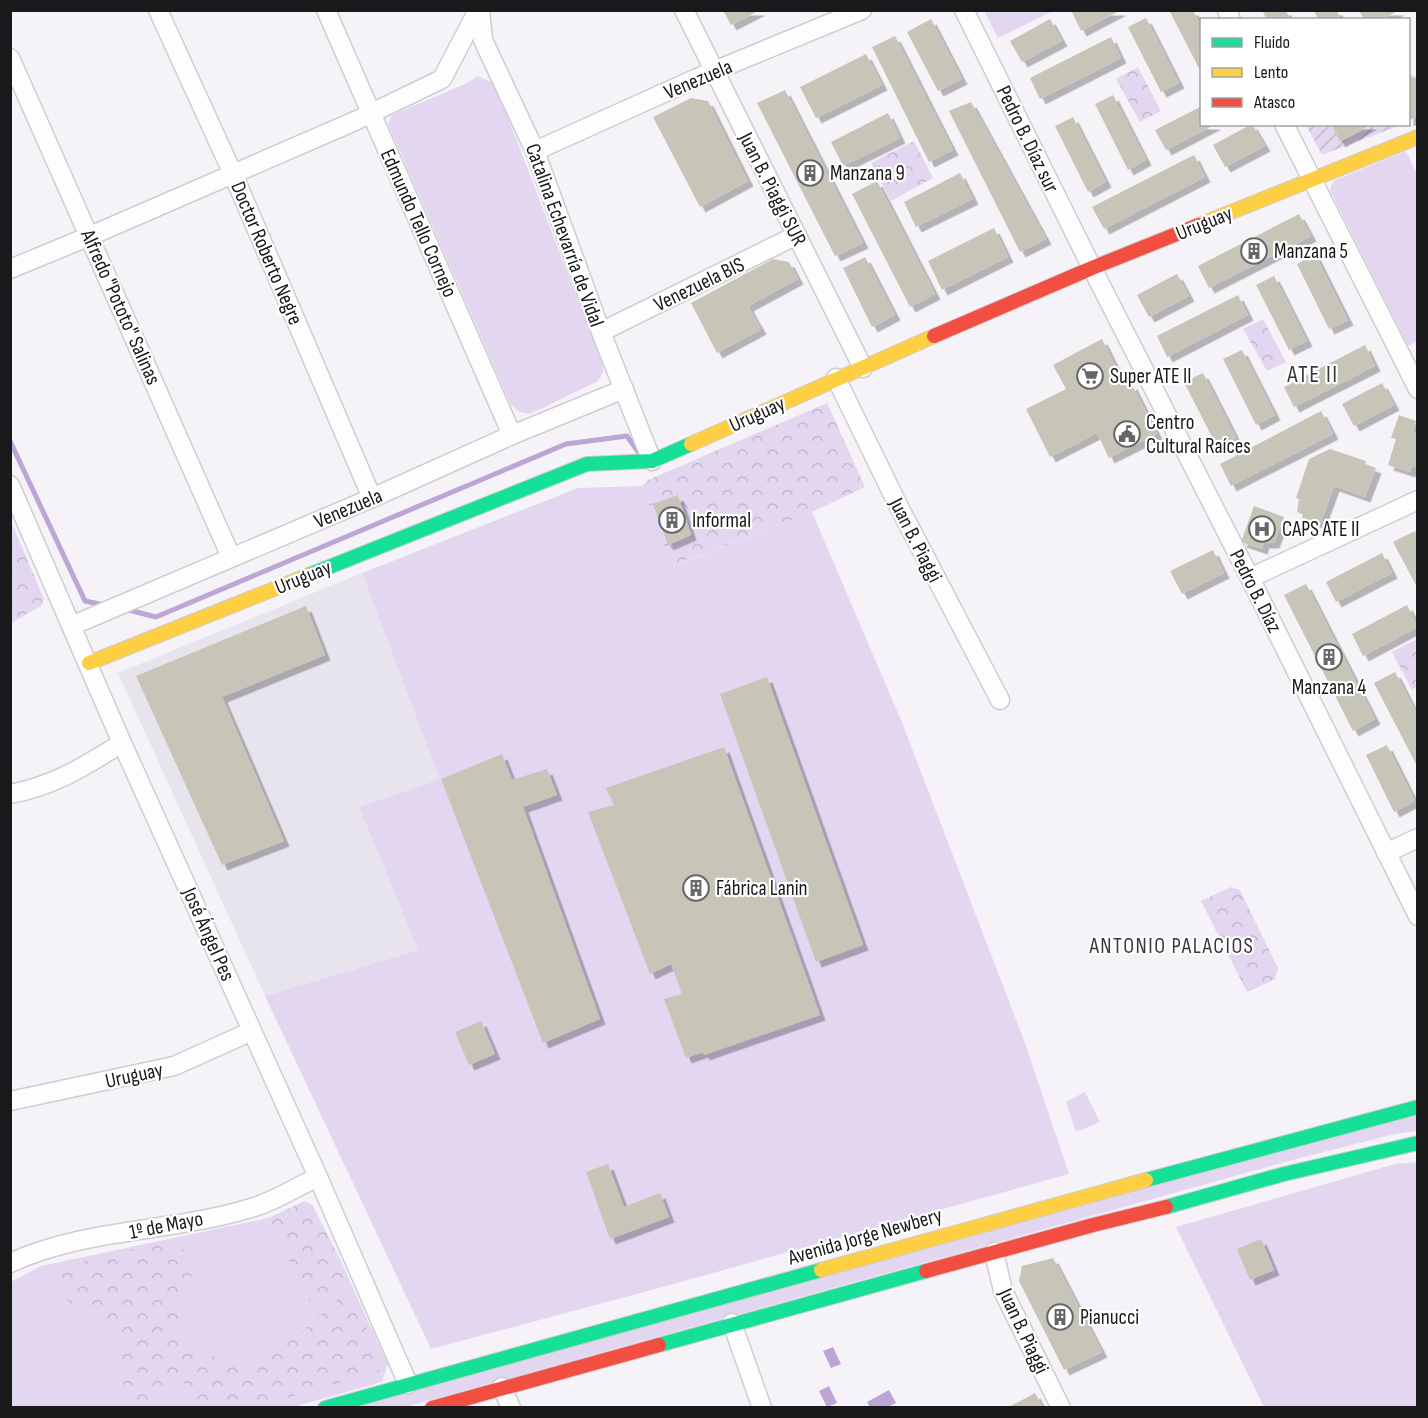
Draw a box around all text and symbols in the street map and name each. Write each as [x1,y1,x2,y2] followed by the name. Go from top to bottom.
[1200,18,1410,126] legend
[1254,32,1290,53] text: Fluido
[660,54,736,105] street label: Venezuela
[1254,62,1288,83] text: Lento
[991,82,1064,197] street label: Pedro B. Díaz sur
[1253,92,1295,113] text: Atasco
[733,127,812,250] street label: Juan B. Piaggi SUR
[520,140,609,330] street label: Catalina Echevarría de Vidal
[375,145,462,301] street label: Edmundo Tello Cornejo
[795,158,825,188] building icon: Manzana 9
[830,161,905,186] place label: Manzana 9
[225,178,308,329] street label: Doctor Roberto Negre
[1172,201,1236,246] street label: Uruguay
[75,225,166,389] street label: Alfredo "Pototo" Salinas
[1239,236,1269,266] building icon: Manzana 5
[1274,239,1348,264] place label: Manzana 5
[650,252,748,317] street label: Venezuela BIS
[1286,360,1339,389] district label: ATE II
[1075,361,1105,391] supermarket icon: Super ATE II
[1110,364,1191,389] place label: Super ATE II
[725,391,789,438] street label: Uruguay
[1146,410,1251,459] place label: Centro Cultural Raíces
[1112,419,1142,449] public building icon: Centro Cultural Raíces
[310,483,386,534] street label: Venezuela
[883,493,947,587] street label: Juan B. Piaggi
[657,505,687,535] building icon: Informal
[692,508,751,533] place label: Informal
[1247,514,1277,544] hospital icon: CAPS ATE II
[1282,517,1360,542] place label: CAPS ATE II
[1224,545,1287,637] street label: Pedro B. Díaz
[271,555,335,600] street label: Uruguay
[1314,642,1344,672] building icon: Manzana 4
[1292,675,1366,700] place label: Manzana 4
[681,873,711,903] building icon: Fábrica Lanin
[716,876,808,901] place label: Fábrica Lanin
[176,883,240,985] street label: José Ángel Pes
[1088,933,1255,960] district label: ANTONIO PALACIOS
[103,1057,165,1094] street label: Uruguay
[784,1203,945,1271] street label: Avenida Jorge Newbery
[127,1206,205,1245] street label: 1º de Mayo
[992,1284,1054,1378] street label: Juan B. Piaggi
[1045,1302,1075,1332] building icon: Pianucci
[1080,1305,1139,1330] place label: Pianucci

